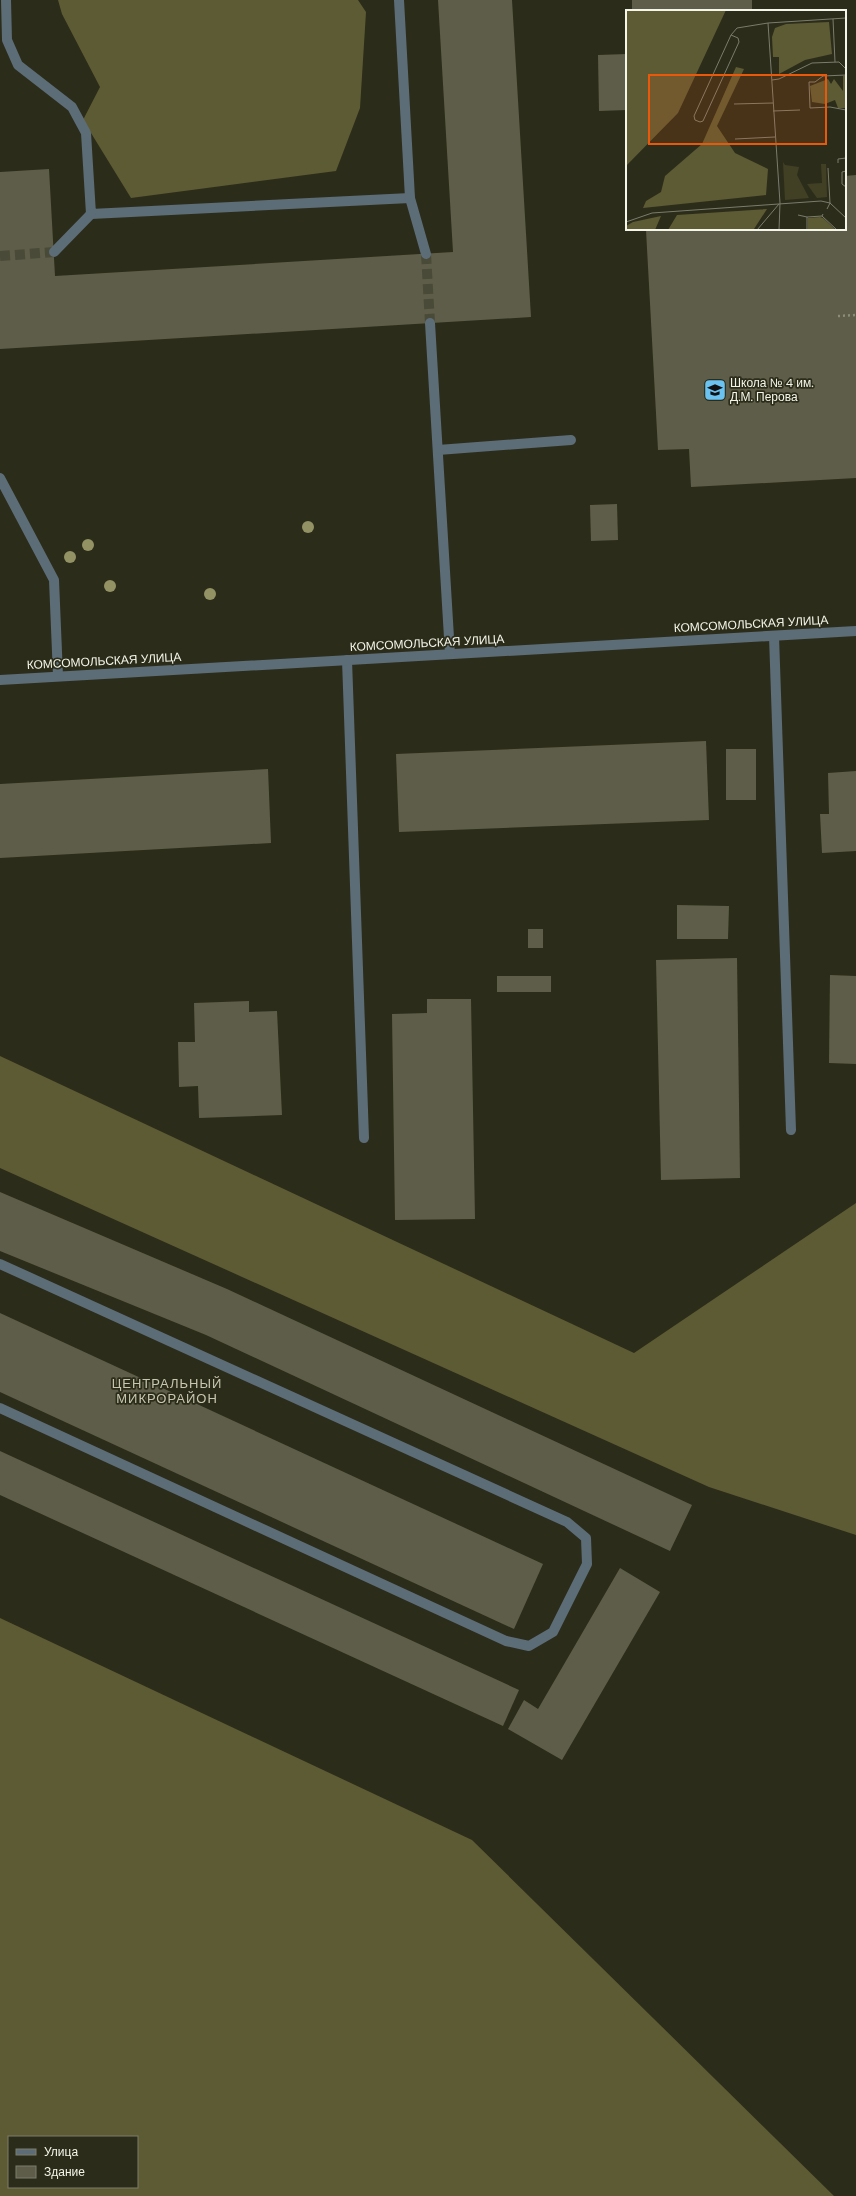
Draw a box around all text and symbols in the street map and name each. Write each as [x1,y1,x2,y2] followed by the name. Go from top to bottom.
[626,10,846,230] inset map
[730,375,814,405] place label: Школа № 4 им. Д.М. Перова
[702,377,728,403] school or university icon: Школа № 4 им. Д.М. Перова
[673,612,829,636] street label: КОМСОМОЛЬСКАЯ УЛИЦА
[349,631,505,655] street label: КОМСОМОЛЬСКАЯ УЛИЦА
[26,649,182,673] street label: КОМСОМОЛЬСКАЯ УЛИЦА
[112,1375,222,1407] district label: ЦЕНТРАЛЬНЫЙ МИКРОРАЙОН
[8,2136,138,2188] legend
[44,2144,78,2160] text: Улица
[44,2164,85,2180] text: Здание

